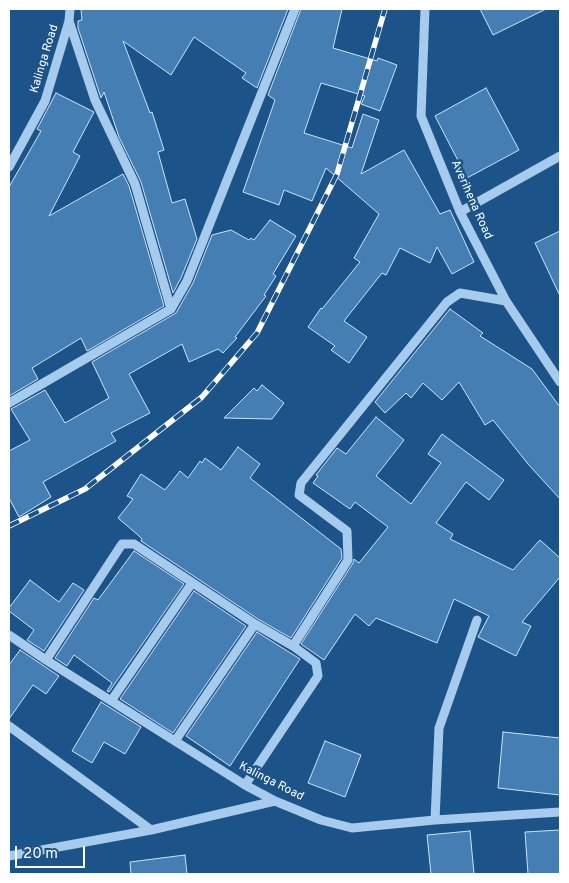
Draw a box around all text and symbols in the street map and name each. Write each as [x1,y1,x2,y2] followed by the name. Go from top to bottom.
[28,23,62,95] street label: Kalinga Road
[447,158,495,242] street label: Averihena Road
[236,759,306,805] street label: Kalinga Road
[18,836,88,868] scale bar
[23,845,58,864] text: 20 m

